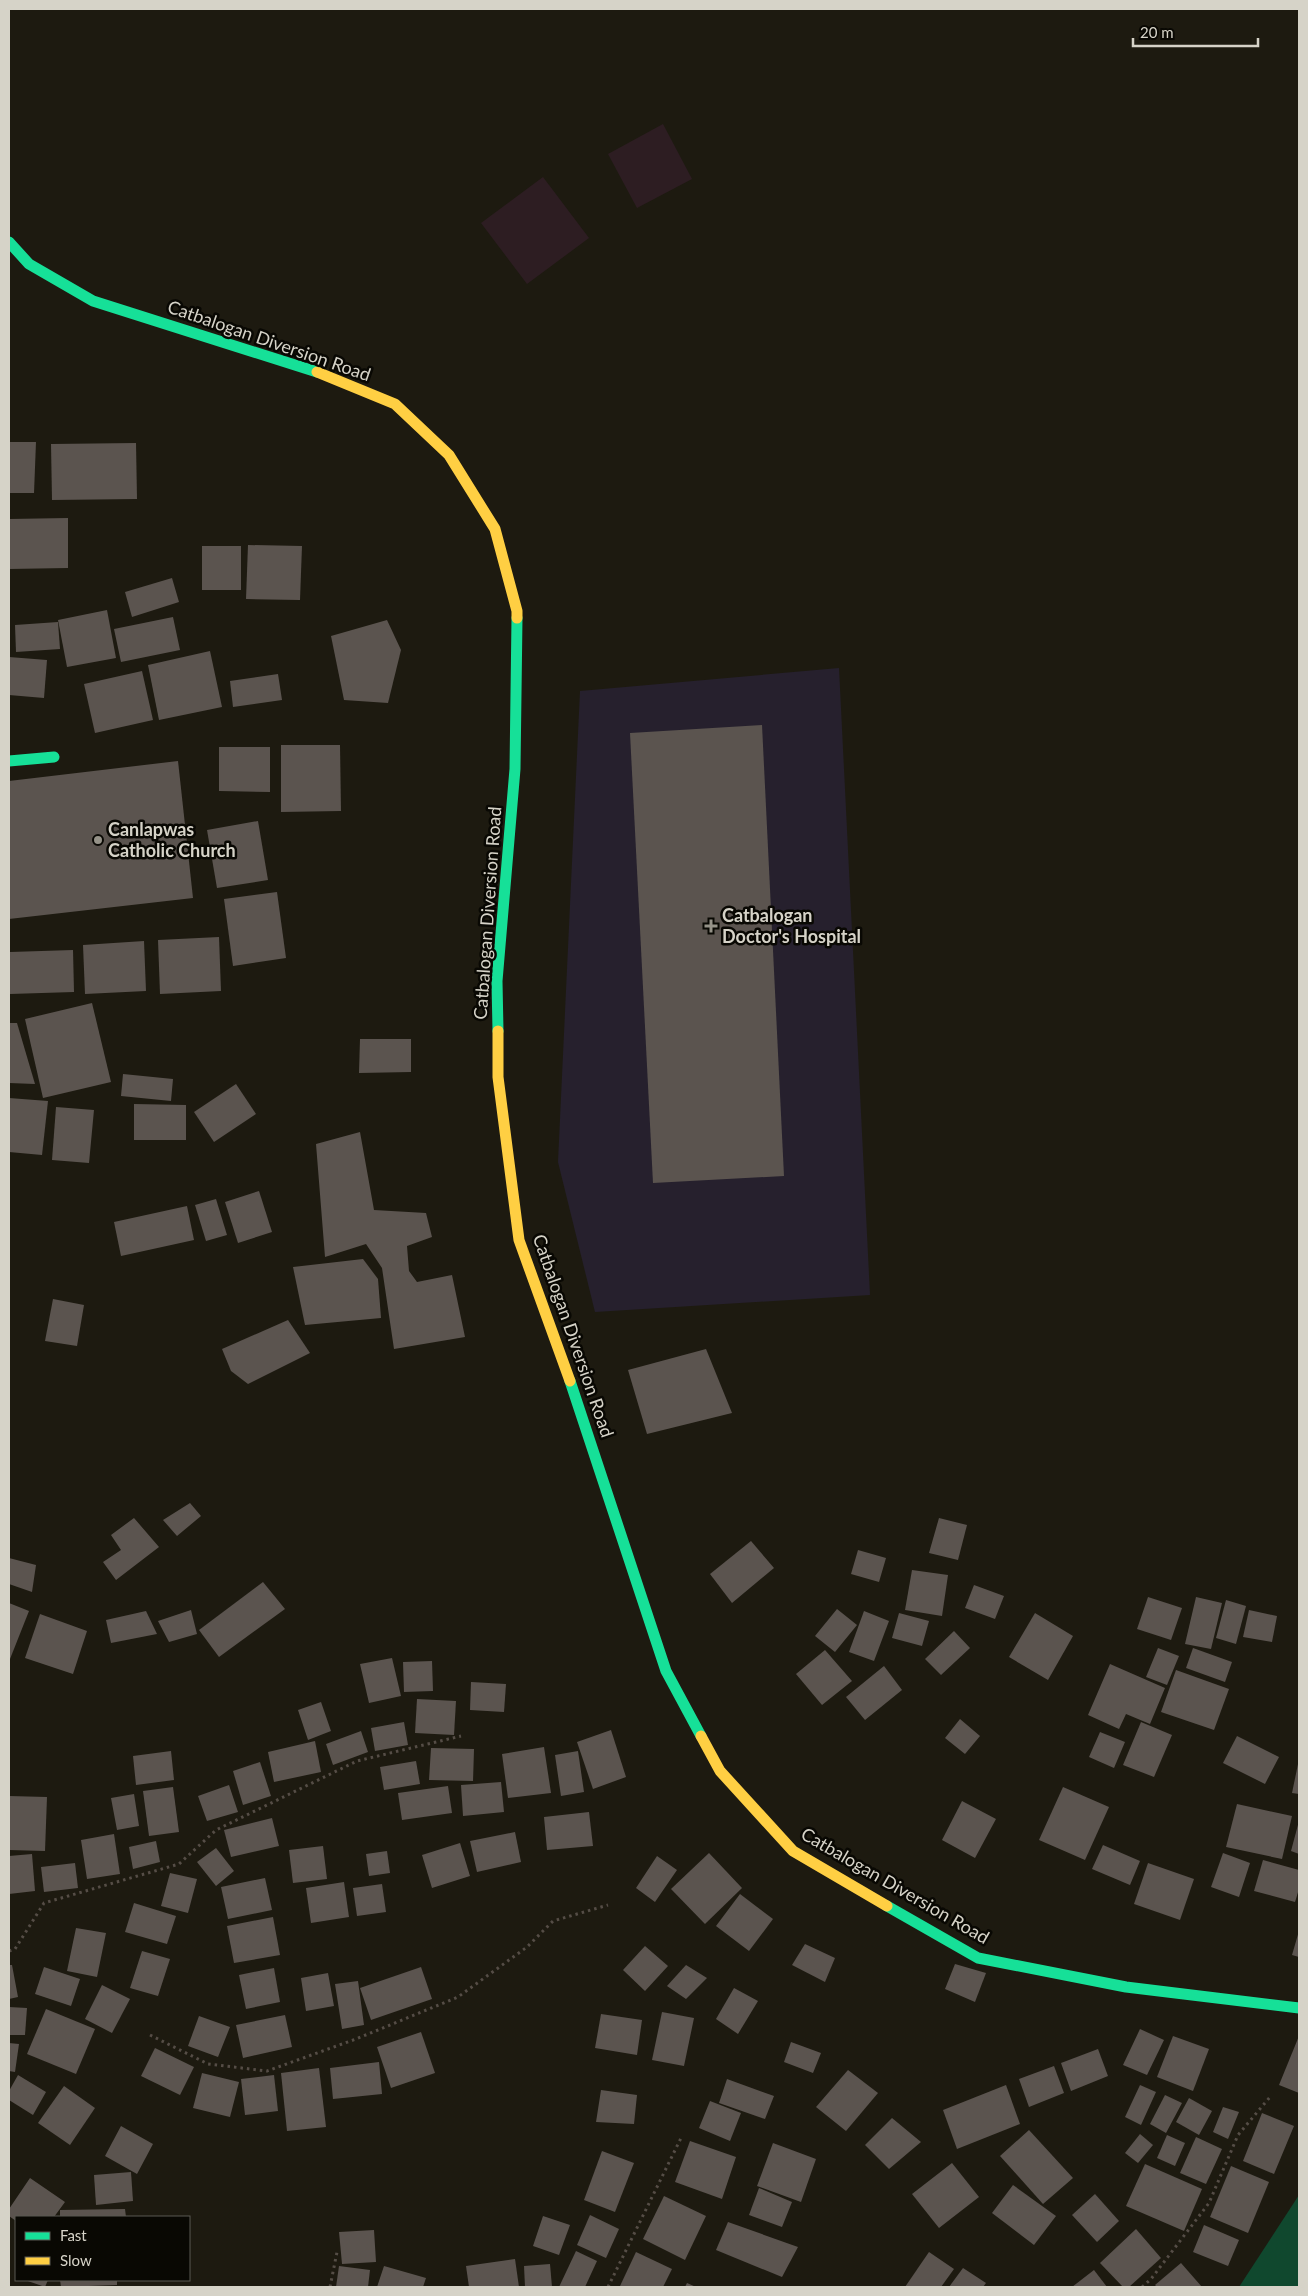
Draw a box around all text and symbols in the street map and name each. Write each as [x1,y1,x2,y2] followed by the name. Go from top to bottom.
[1133,15,1258,47] scale bar
[1140,23,1174,41] text: 20 m
[165,295,374,385] street label: Catbalogan Diversion Road
[469,806,505,1020] street label: Catbalogan Diversion Road
[108,818,236,861] place label: Canlapwas Catholic Church
[92,834,104,846] marker: Canlapwas Catholic Church
[722,904,861,947] place label: Catbalogan Doctor's Hospital
[704,919,718,933] marker: Catbalogan Doctor's Hospital
[529,1231,619,1440] street label: Catbalogan Diversion Road
[798,1822,993,1948] street label: Catbalogan Diversion Road
[15,2216,190,2281] legend
[60,2226,87,2244] text: Fast
[60,2251,92,2269] text: Slow

